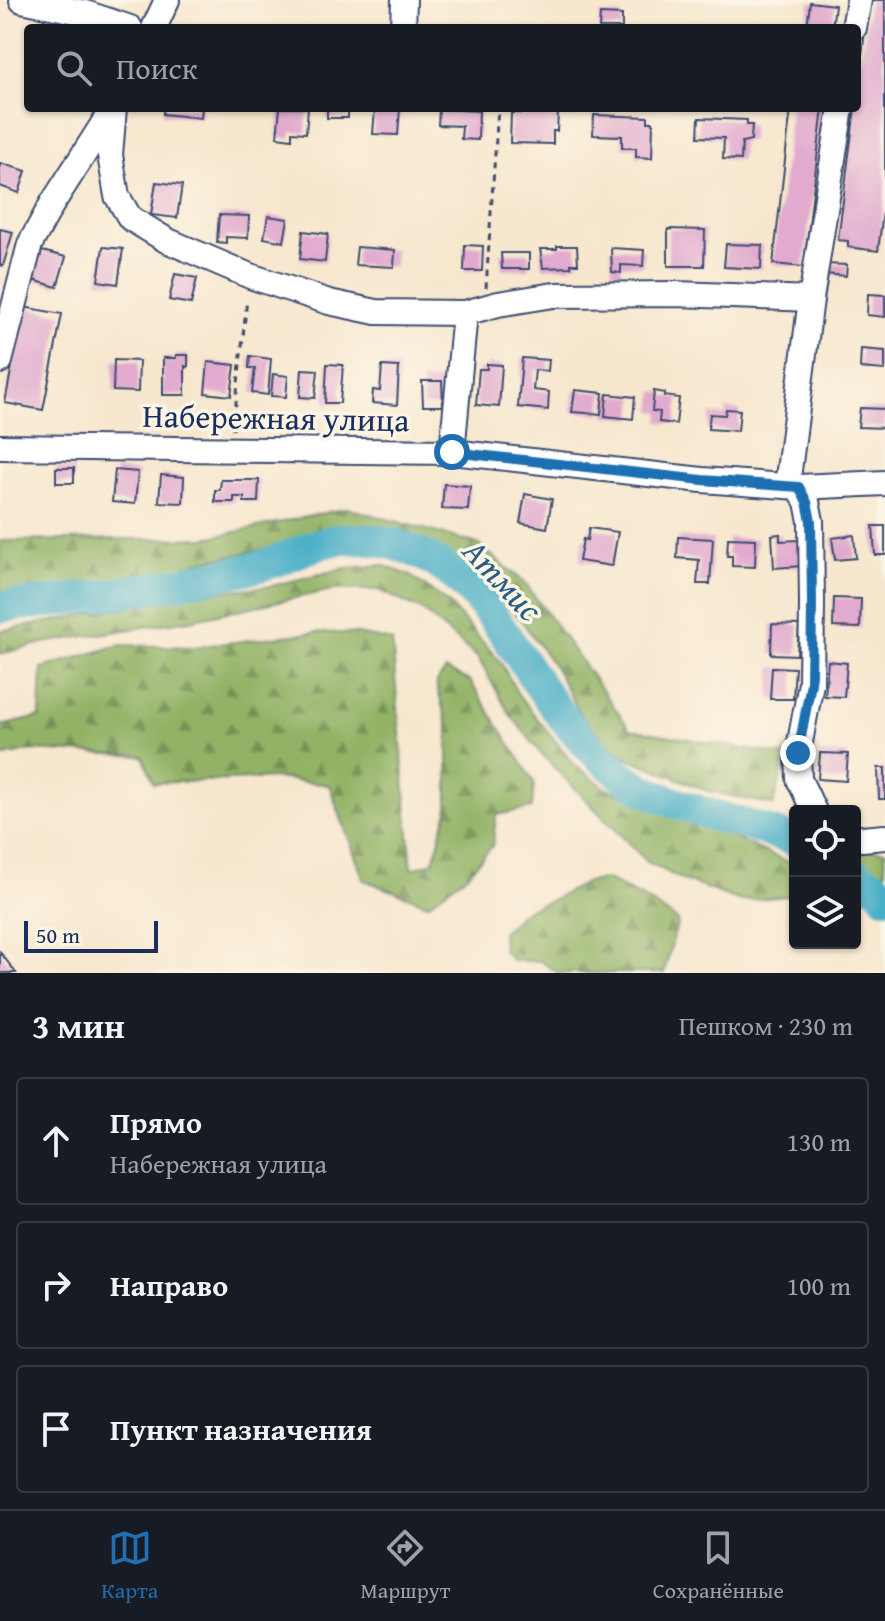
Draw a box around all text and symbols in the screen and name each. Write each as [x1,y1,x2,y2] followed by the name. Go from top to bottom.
[24,24,861,112] search box
[52,46,96,90] icon: search
[116,46,198,90] text: Поиск
[142,392,411,443] street label: Набережная улица
[434,434,470,470] route start
[452,527,555,633] water label: Атмис
[780,735,816,771] route end
[789,805,861,949] map controls
[789,805,861,877] button: locate
[789,877,861,949] button: layers
[24,917,158,953] scale bar
[36,919,80,951] text: 50 m
[32,1001,125,1050] text: 3 мин
[679,1006,853,1045] text: Пешком · 230 m
[110,1100,202,1144] text: Прямо
[34,1119,78,1163] icon: ahead
[786,1122,851,1161] text: 130 m
[110,1144,327,1183] text: Набережная улица
[34,1263,78,1307] icon: right
[110,1263,228,1307] text: Направо
[786,1266,851,1305] text: 100 m
[34,1407,78,1451] icon: arrive
[110,1407,372,1451] text: Пункт назначения
[101,1526,158,1606] tab: Карта
[360,1526,450,1606] tab: Маршрут
[653,1526,784,1606] tab: Сохранённые

